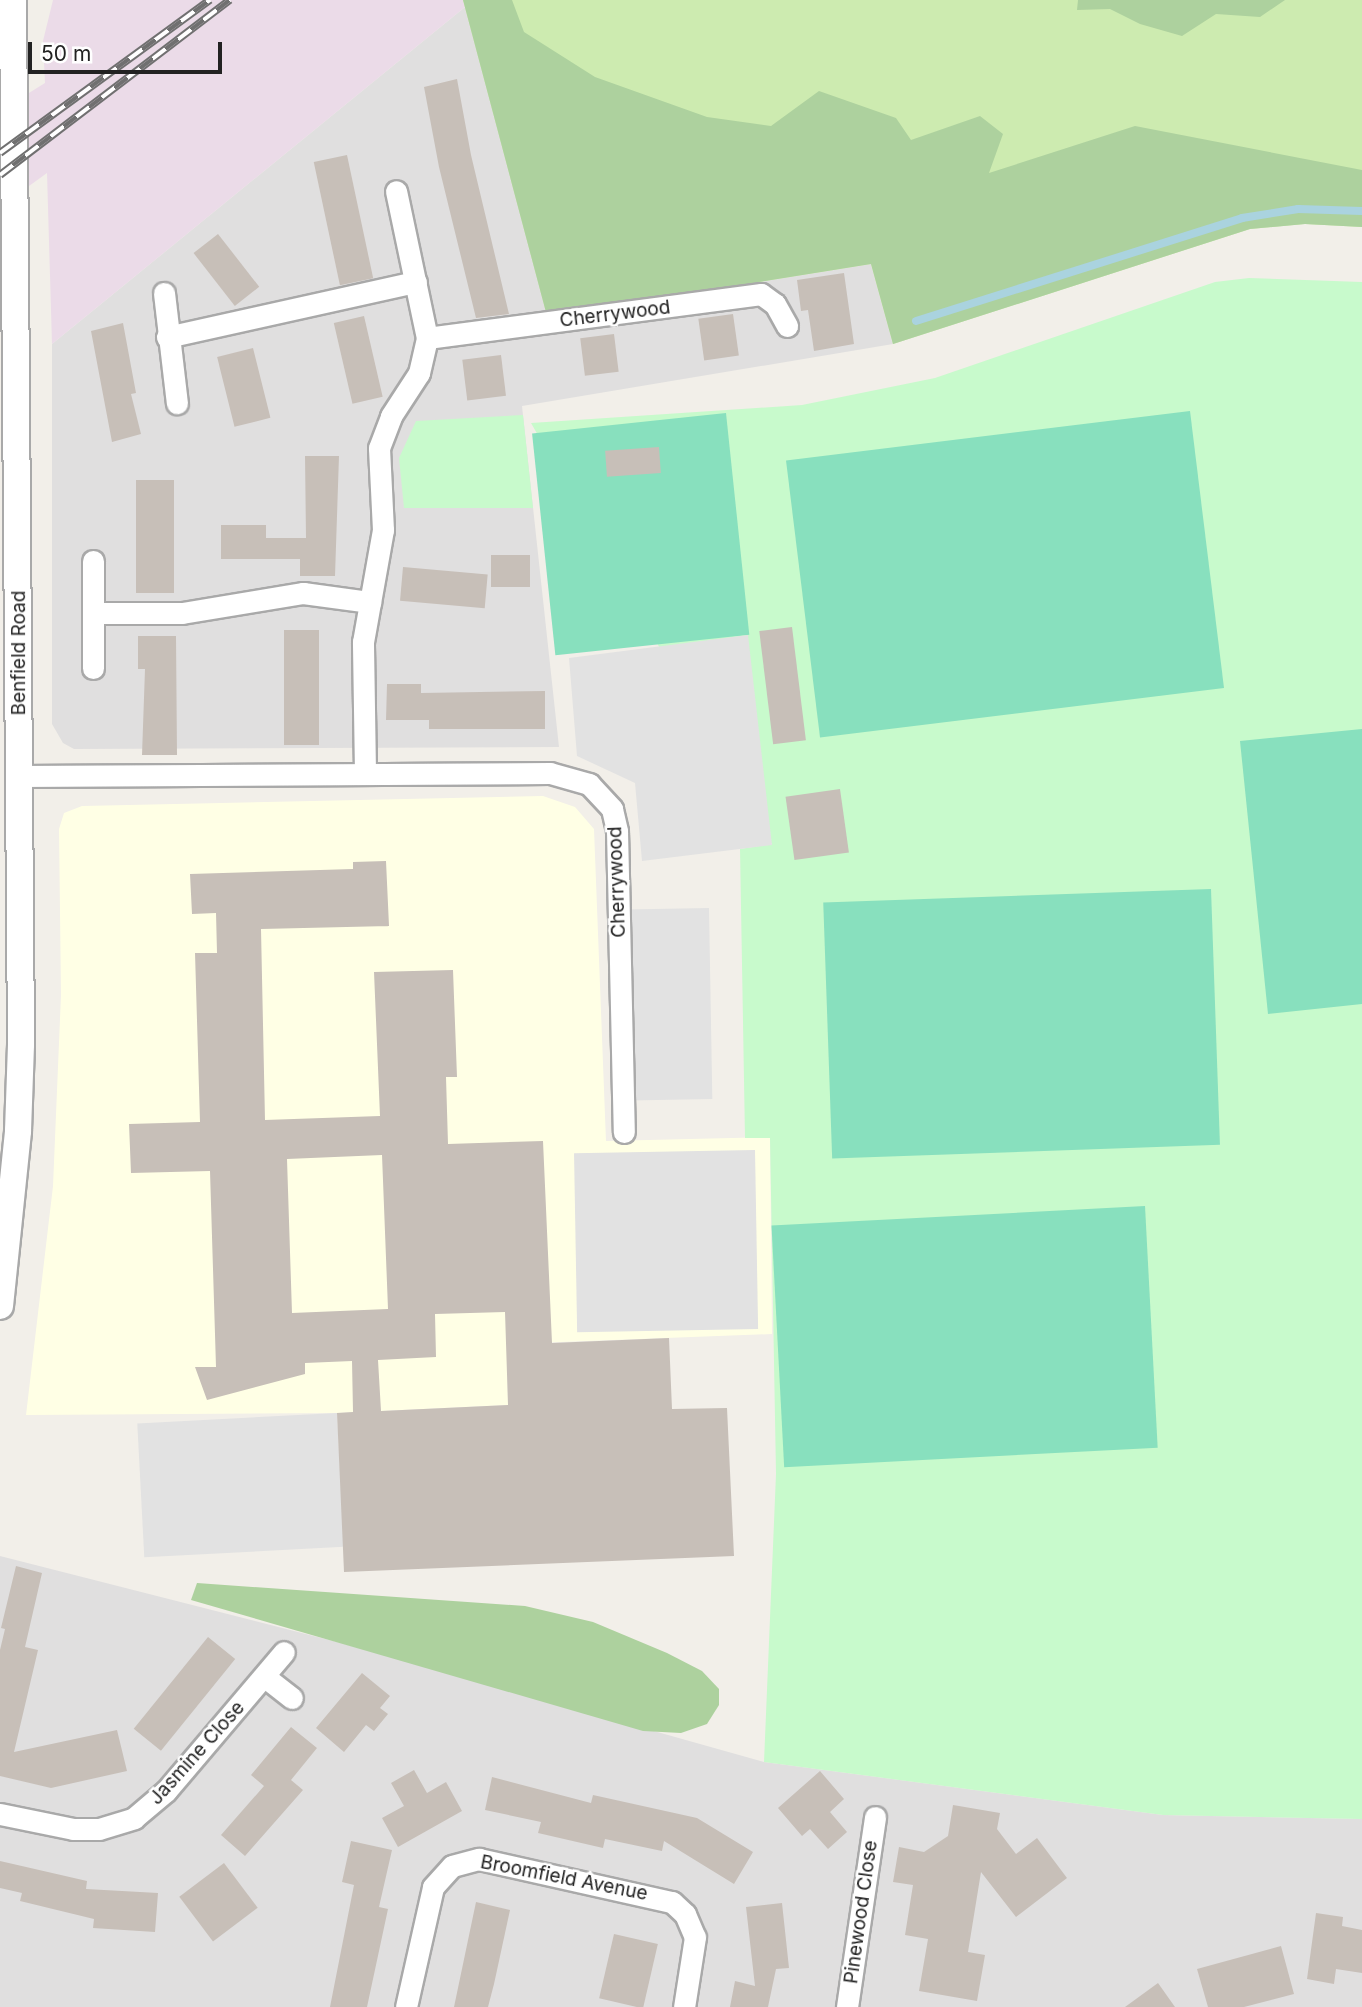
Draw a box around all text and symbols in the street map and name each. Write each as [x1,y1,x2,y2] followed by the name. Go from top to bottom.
[32,28,226,72] scale bar
[41,41,91,66] text: 50 m
[558,296,672,332] street label: Cherrywood
[8,591,30,715] street label: Benfield Road
[604,826,630,938] street label: Cherrywood
[145,1697,249,1809] street label: Jasmine Close
[840,1839,882,1985] street label: Pinewood Close
[479,1851,649,1905] street label: Broomfield Avenue

